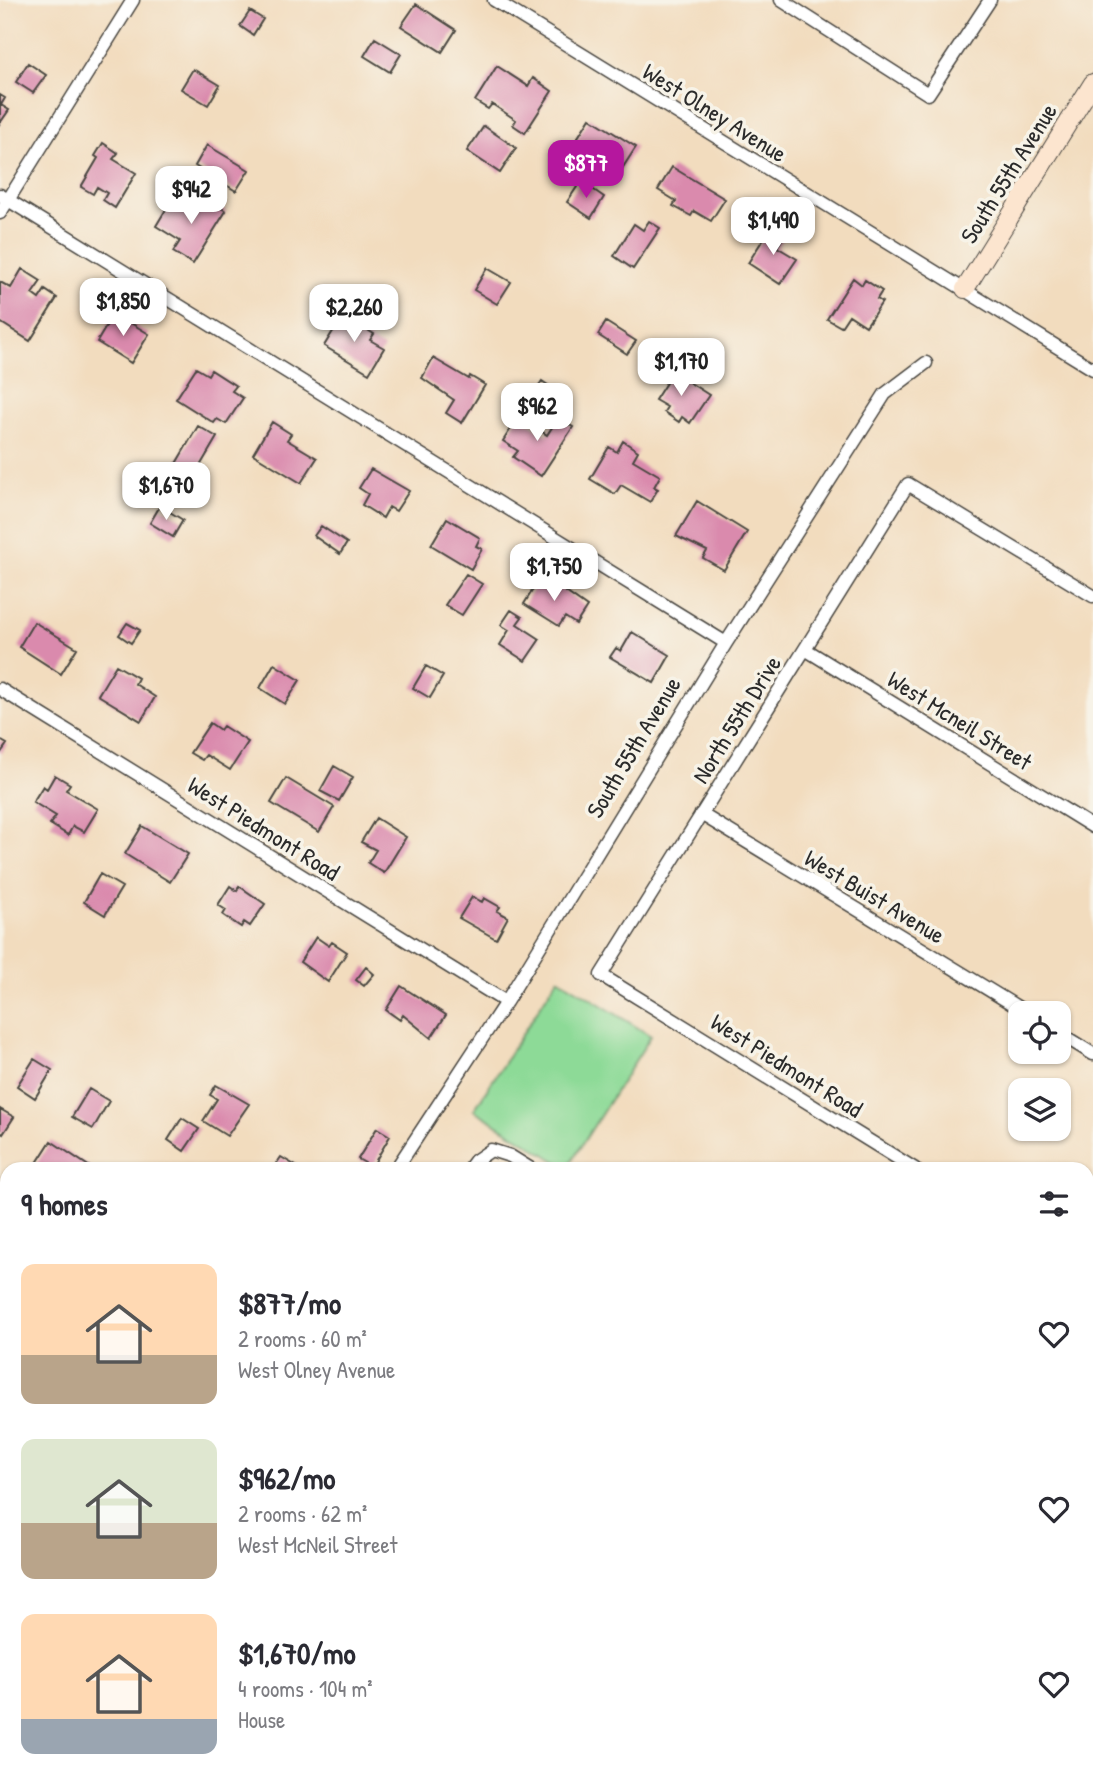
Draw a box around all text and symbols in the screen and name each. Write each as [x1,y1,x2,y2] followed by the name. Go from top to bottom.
[637,55,793,169] street label: West Olney Avenue
[952,97,1064,249] street label: South 55th Avenue
[545,140,627,200] pin: $877
[564,147,608,178] text: $877
[150,166,232,226] pin: $942
[171,173,211,204] text: $942
[716,198,830,257] pin: $1,490
[747,204,799,235] text: $1,490
[66,278,180,338] pin: $1,850
[297,284,411,344] pin: $2,260
[96,285,150,316] text: $1,850
[325,291,383,322] text: $2,260
[624,338,738,398] pin: $1,170
[654,345,708,376] text: $1,170
[496,384,578,443] pin: $962
[517,390,557,421] text: $962
[109,462,223,522] pin: $1,670
[138,469,194,500] text: $1,670
[497,544,611,603] pin: $1,750
[526,550,582,581] text: $1,750
[684,649,788,789] street label: North 55th Drive
[882,663,1039,778] street label: West Mcneil Street
[578,670,688,823] street label: South 55th Avenue
[182,769,346,887] street label: West Piedmont Road
[799,841,951,951] street label: West Buist Avenue
[1008,1001,1071,1141] map controls
[1008,1001,1071,1064] button: locate
[705,1006,869,1124] street label: West Piedmont Road
[1008,1078,1071,1141] button: layers
[21,1184,108,1224] text: 9 homes
[1035,1185,1073,1223] icon: filters
[238,1283,341,1323] text: $877/mo
[77,1292,161,1376] icon: home
[1035,1315,1073,1353] icon: heart
[238,1323,367,1354] text: 2 rooms · 60 m²
[238,1354,395,1385] text: West Olney Avenue
[238,1458,335,1498] text: $962/mo
[77,1467,161,1551] icon: home
[1035,1490,1073,1528] icon: heart
[238,1498,367,1529] text: 2 rooms · 62 m²
[238,1529,397,1560] text: West McNeil Street
[238,1633,356,1673] text: $1,670/mo
[77,1642,161,1726] icon: home
[1035,1665,1073,1703] icon: heart
[238,1673,372,1704] text: 4 rooms · 104 m²
[238,1704,285,1735] text: House

